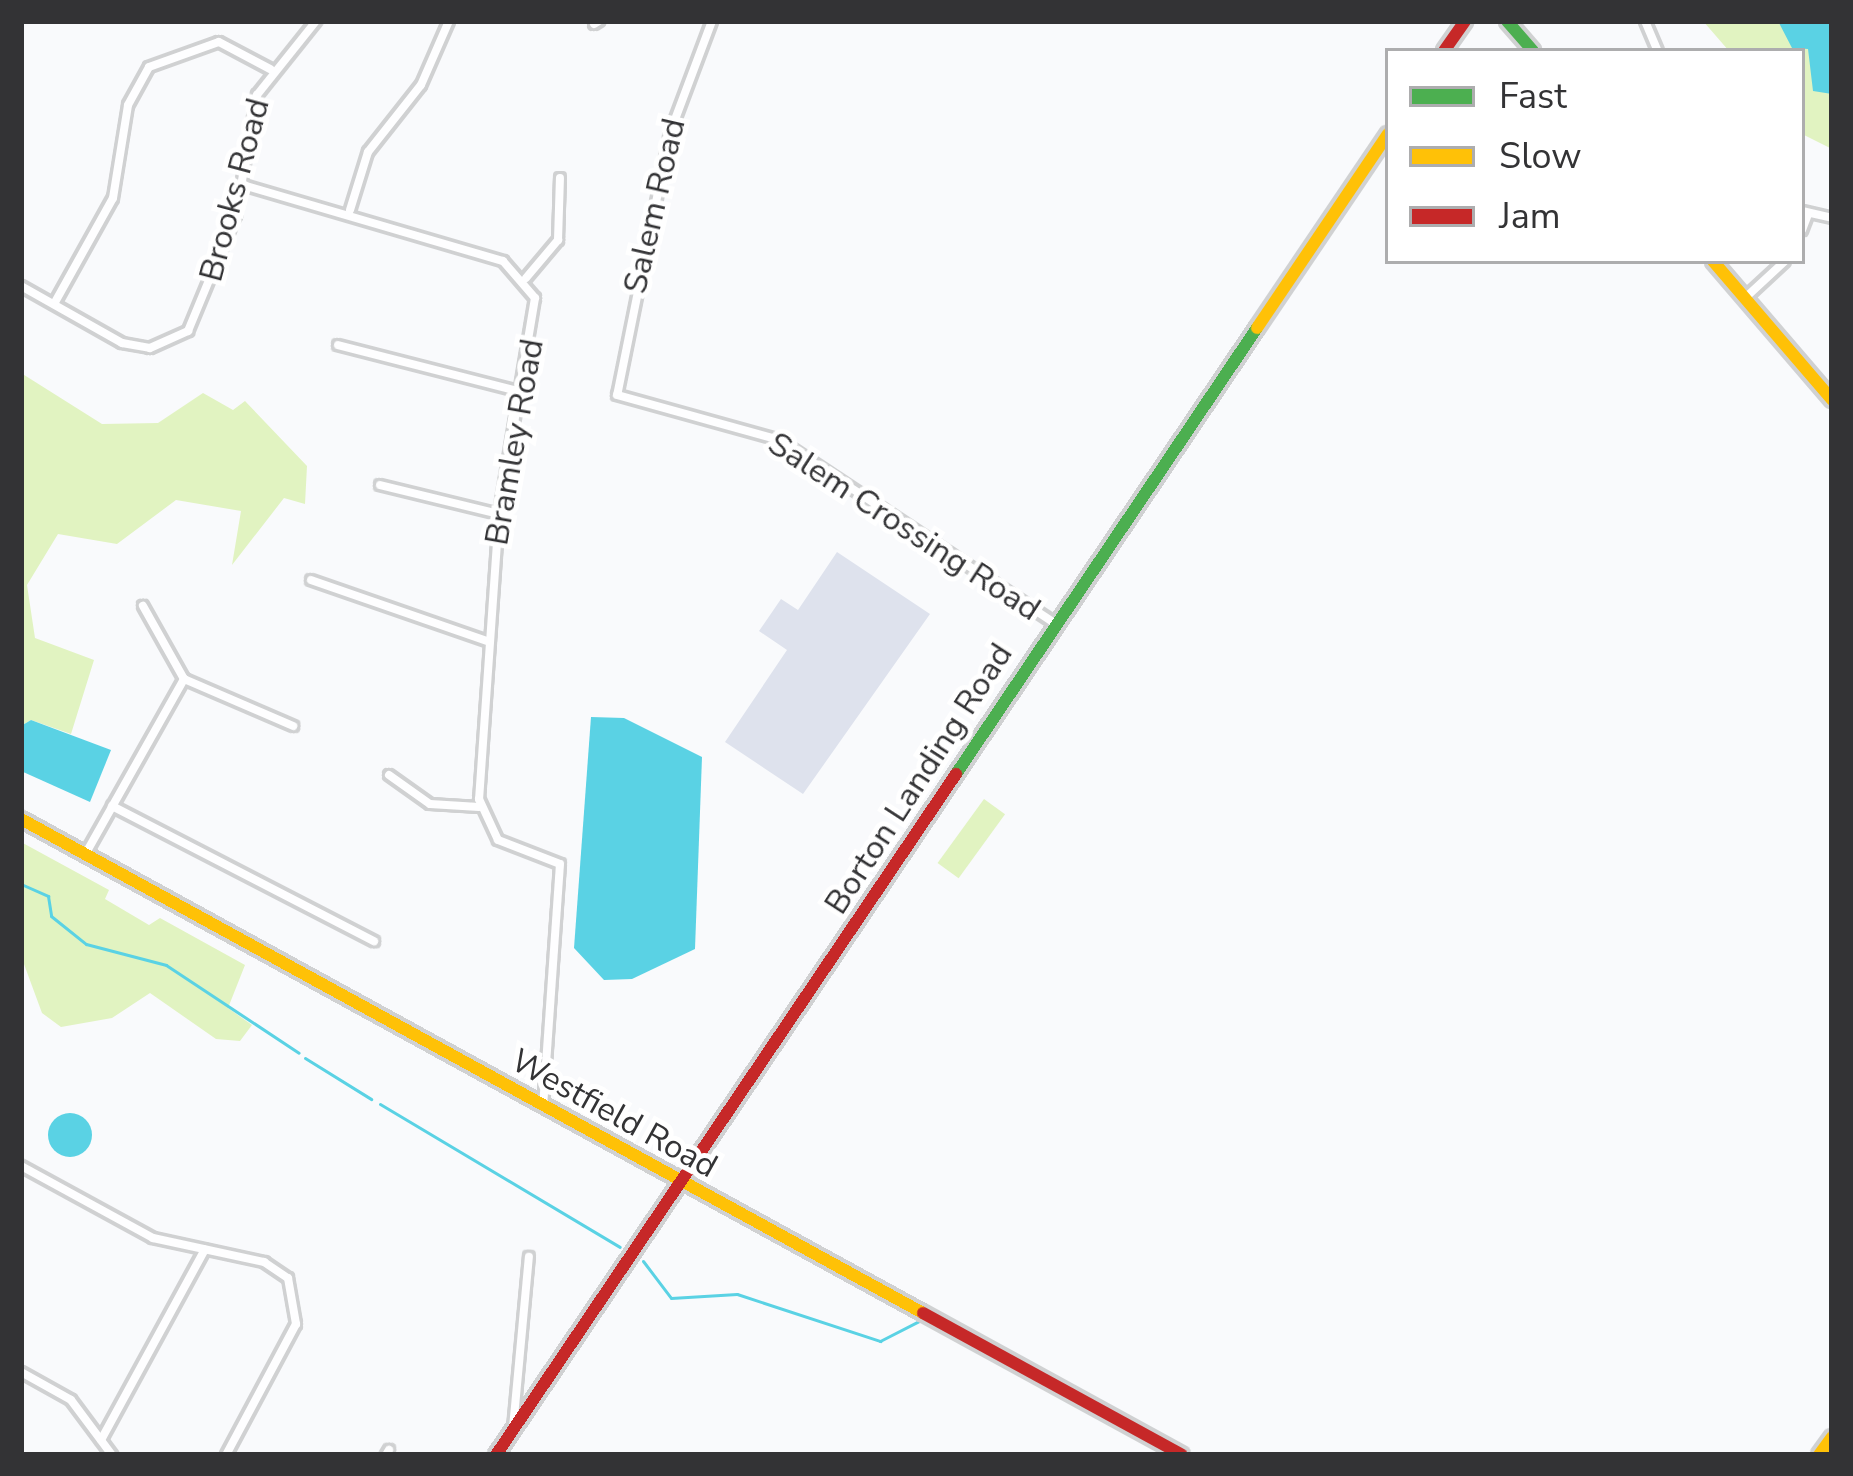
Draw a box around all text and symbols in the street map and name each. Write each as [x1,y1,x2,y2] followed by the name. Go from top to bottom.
[1385,48,1805,264] legend
[1499,72,1567,121] text: Fast
[192,94,278,286] street label: Brooks Road
[616,115,694,297] street label: Salem Road
[1499,132,1582,181] text: Slow
[1499,192,1561,241] text: Jam
[477,336,553,548] street label: Bramley Road
[760,424,1048,630] street label: Salem Crossing Road
[817,636,1021,922] street label: Borton Landing Road
[504,1041,724,1187] street label: Westfield Road

